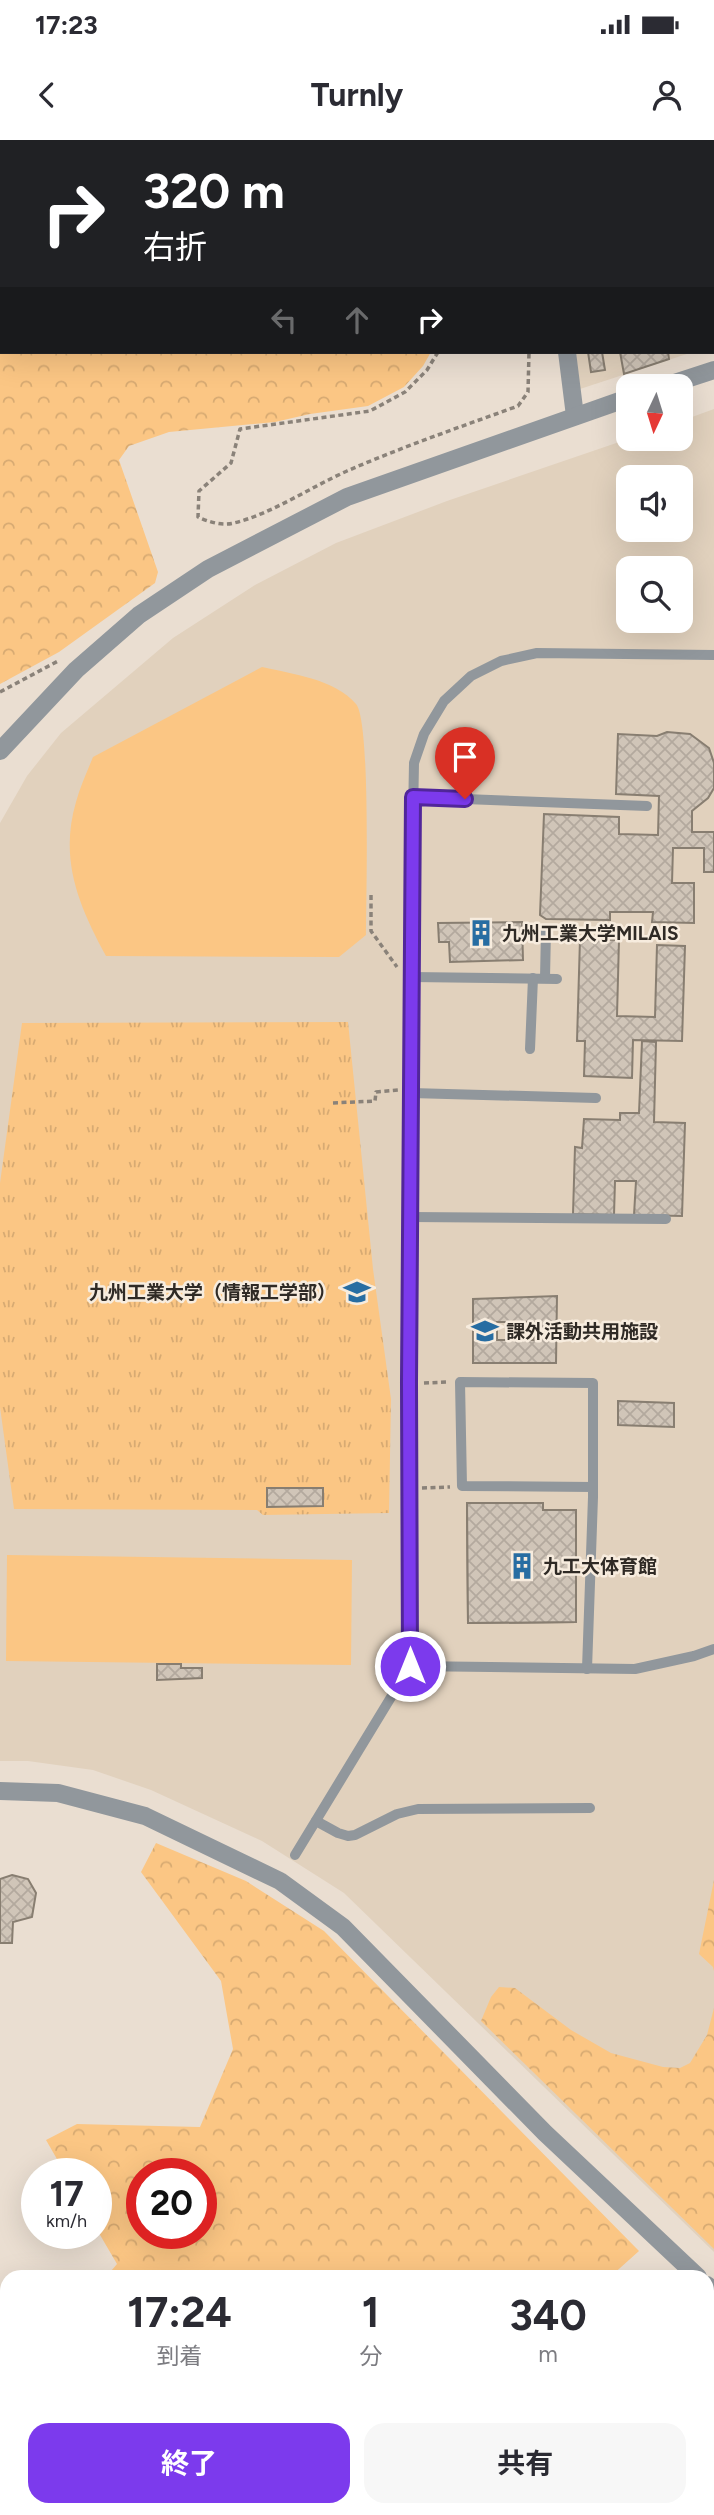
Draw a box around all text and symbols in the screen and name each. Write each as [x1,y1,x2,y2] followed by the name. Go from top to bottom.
[35,9,98,41] text: 17:23
[28,76,66,114] icon: back
[311,76,403,114] text: Turnly
[648,76,686,114] icon: person
[143,161,285,220] text: 320 m
[28,168,119,259] icon: right
[143,228,207,266] text: 右折
[265,301,303,339] icon: left
[338,301,376,339] icon: ahead
[411,301,449,339] icon: right
[616,374,693,452] north arrow
[616,374,693,633] map controls
[616,465,693,542] button: sound
[616,556,693,633] button: search
[435,727,495,799] pin
[446,738,484,776] icon: arrive
[466,918,496,948] building icon: 九州工業大学MILAIS
[502,922,679,945] place label: 九州工業大学MILAIS
[342,1277,372,1307] school or university icon: 九州工業大学（情報工学部）
[89,1281,336,1304] place label: 九州工業大学（情報工学部）
[470,1316,500,1346] school or university icon: 課外活動共用施設
[506,1320,658,1343] place label: 課外活動共用施設
[507,1551,537,1581] building icon: 九工大体育館
[543,1555,657,1578] place label: 九工大体育館
[373,1629,447,1703] position arrow
[126,2158,217,2249] speed limit sign: 20
[49,2173,84,2215] text: 17
[46,2210,87,2232] text: km/h
[127,2287,232,2338] text: 17:24
[362,2287,380,2338] text: 1
[510,2290,587,2341] text: 340
[538,2340,558,2368] text: m
[157,2342,203,2370] text: 到着
[359,2342,382,2370] text: 分
[28,2423,350,2503] button: 終了
[364,2423,686,2503] button: 共有

